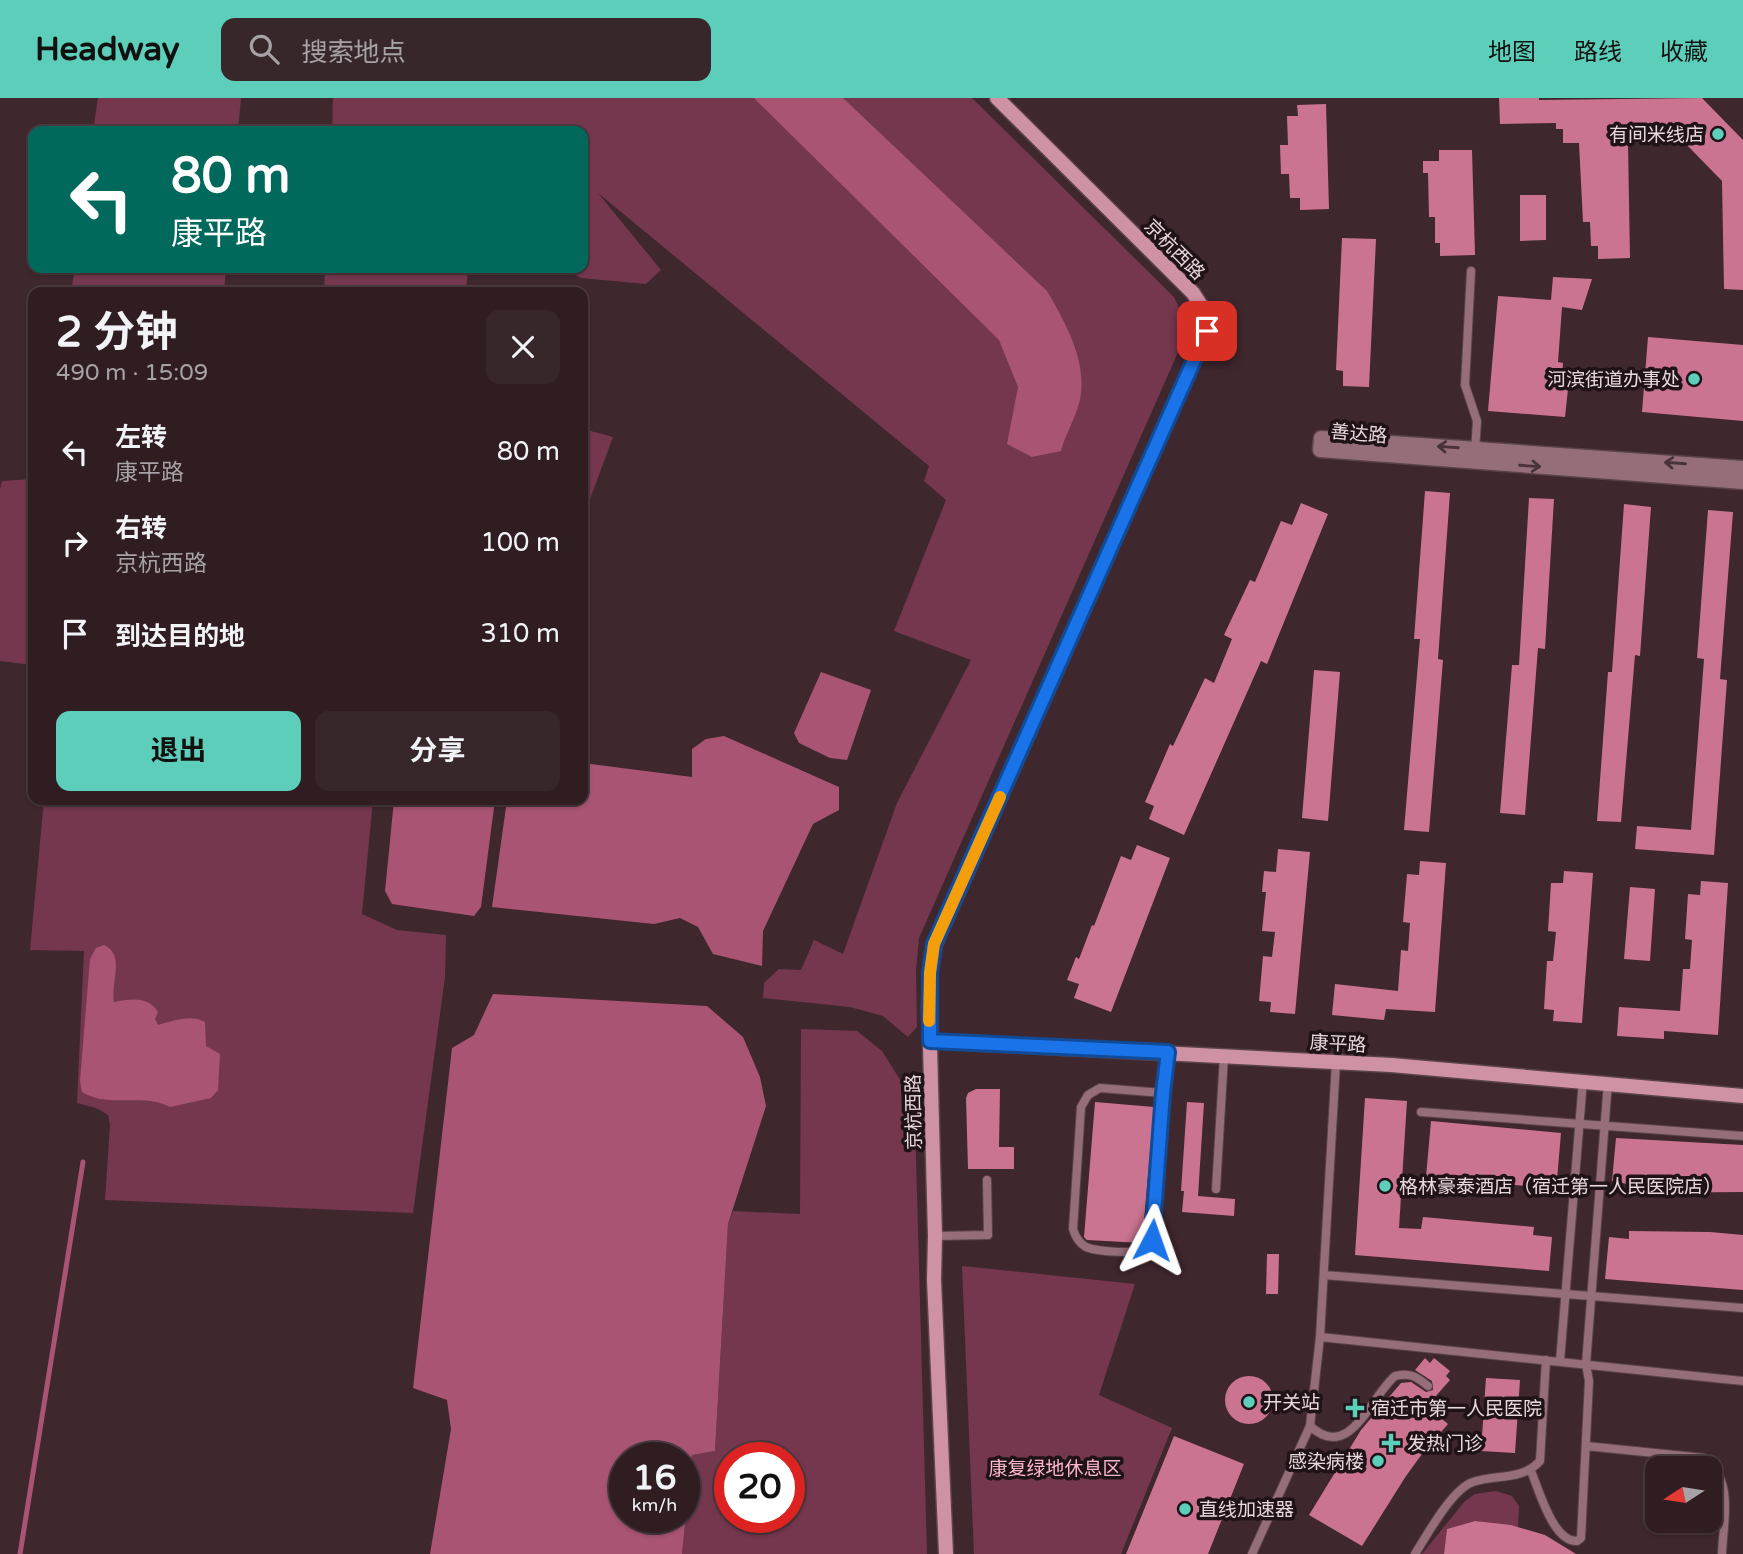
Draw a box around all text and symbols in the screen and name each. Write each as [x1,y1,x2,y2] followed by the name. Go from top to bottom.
[221,18,711,81] search box
[35,30,179,69] text: Headway
[245,30,283,68] icon: search
[301,37,405,68] text: 搜索地点
[1488,38,1536,67] text: 地图
[1574,38,1622,67] text: 路线
[1660,38,1708,67] text: 收藏
[1609,124,1704,146] place label: 有间米线店
[1710,126,1726,142] marker: 有间米线店
[171,147,290,206] text: 80 m
[56,154,147,245] icon: left
[171,215,267,253] text: 康平路
[1140,215,1209,284] street label: 京杭西路
[1177,301,1237,361] pin
[56,307,177,358] text: 2 分钟
[486,310,560,384] button: close
[1188,312,1226,350] icon: arrive
[56,359,208,387] text: 490 m · 15:09
[1547,369,1680,391] place label: 河滨街道办事处
[1686,371,1702,387] marker: 河滨街道办事处
[1330,421,1388,447] street label: 善达路
[115,422,167,453] text: 左转
[56,433,94,471] icon: left
[497,436,560,467] text: 80 m
[1437,440,1460,453] one-way arrow
[1664,456,1687,469] one-way arrow
[115,459,184,487] text: 康平路
[1518,460,1541,473] one-way arrow
[115,513,167,544] text: 右转
[56,524,94,562] icon: right
[480,527,560,558] text: 100 m
[115,550,207,578] text: 京杭西路
[56,615,94,653] icon: arrive
[480,618,560,649] text: 310 m
[115,621,245,652] text: 到达目的地
[56,711,301,791] button: 退出
[315,711,560,791] button: 分享
[1309,1032,1367,1056] street label: 康平路
[902,1074,926,1150] street label: 京杭西路
[1399,1176,1722,1198] place label: 格林豪泰酒店（宿迁第一人民医院店）
[1377,1178,1393,1194] marker: 格林豪泰酒店（宿迁第一人民医院店）
[1115,1203,1189,1277] position arrow
[1263,1392,1320,1414] place label: 开关站
[1241,1394,1257,1410] marker: 开关站
[1345,1398,1365,1418] marker: 宿迁市第一人民医院
[1371,1398,1542,1420] place label: 宿迁市第一人民医院
[1381,1433,1401,1453] marker: 发热门诊
[1407,1433,1483,1455] place label: 发热门诊
[714,1442,805,1533] speed limit sign: 20
[1288,1451,1364,1473] place label: 感染病楼
[1370,1453,1386,1469] marker: 感染病楼
[1645,1456,1722,1533] north arrow
[1645,1456,1722,1533] map controls
[633,1457,676,1499] text: 16
[988,1458,1122,1480] park label: 康复绿地休息区
[632,1494,677,1516] text: km/h
[1199,1499,1294,1521] place label: 直线加速器
[1177,1501,1193,1517] marker: 直线加速器

